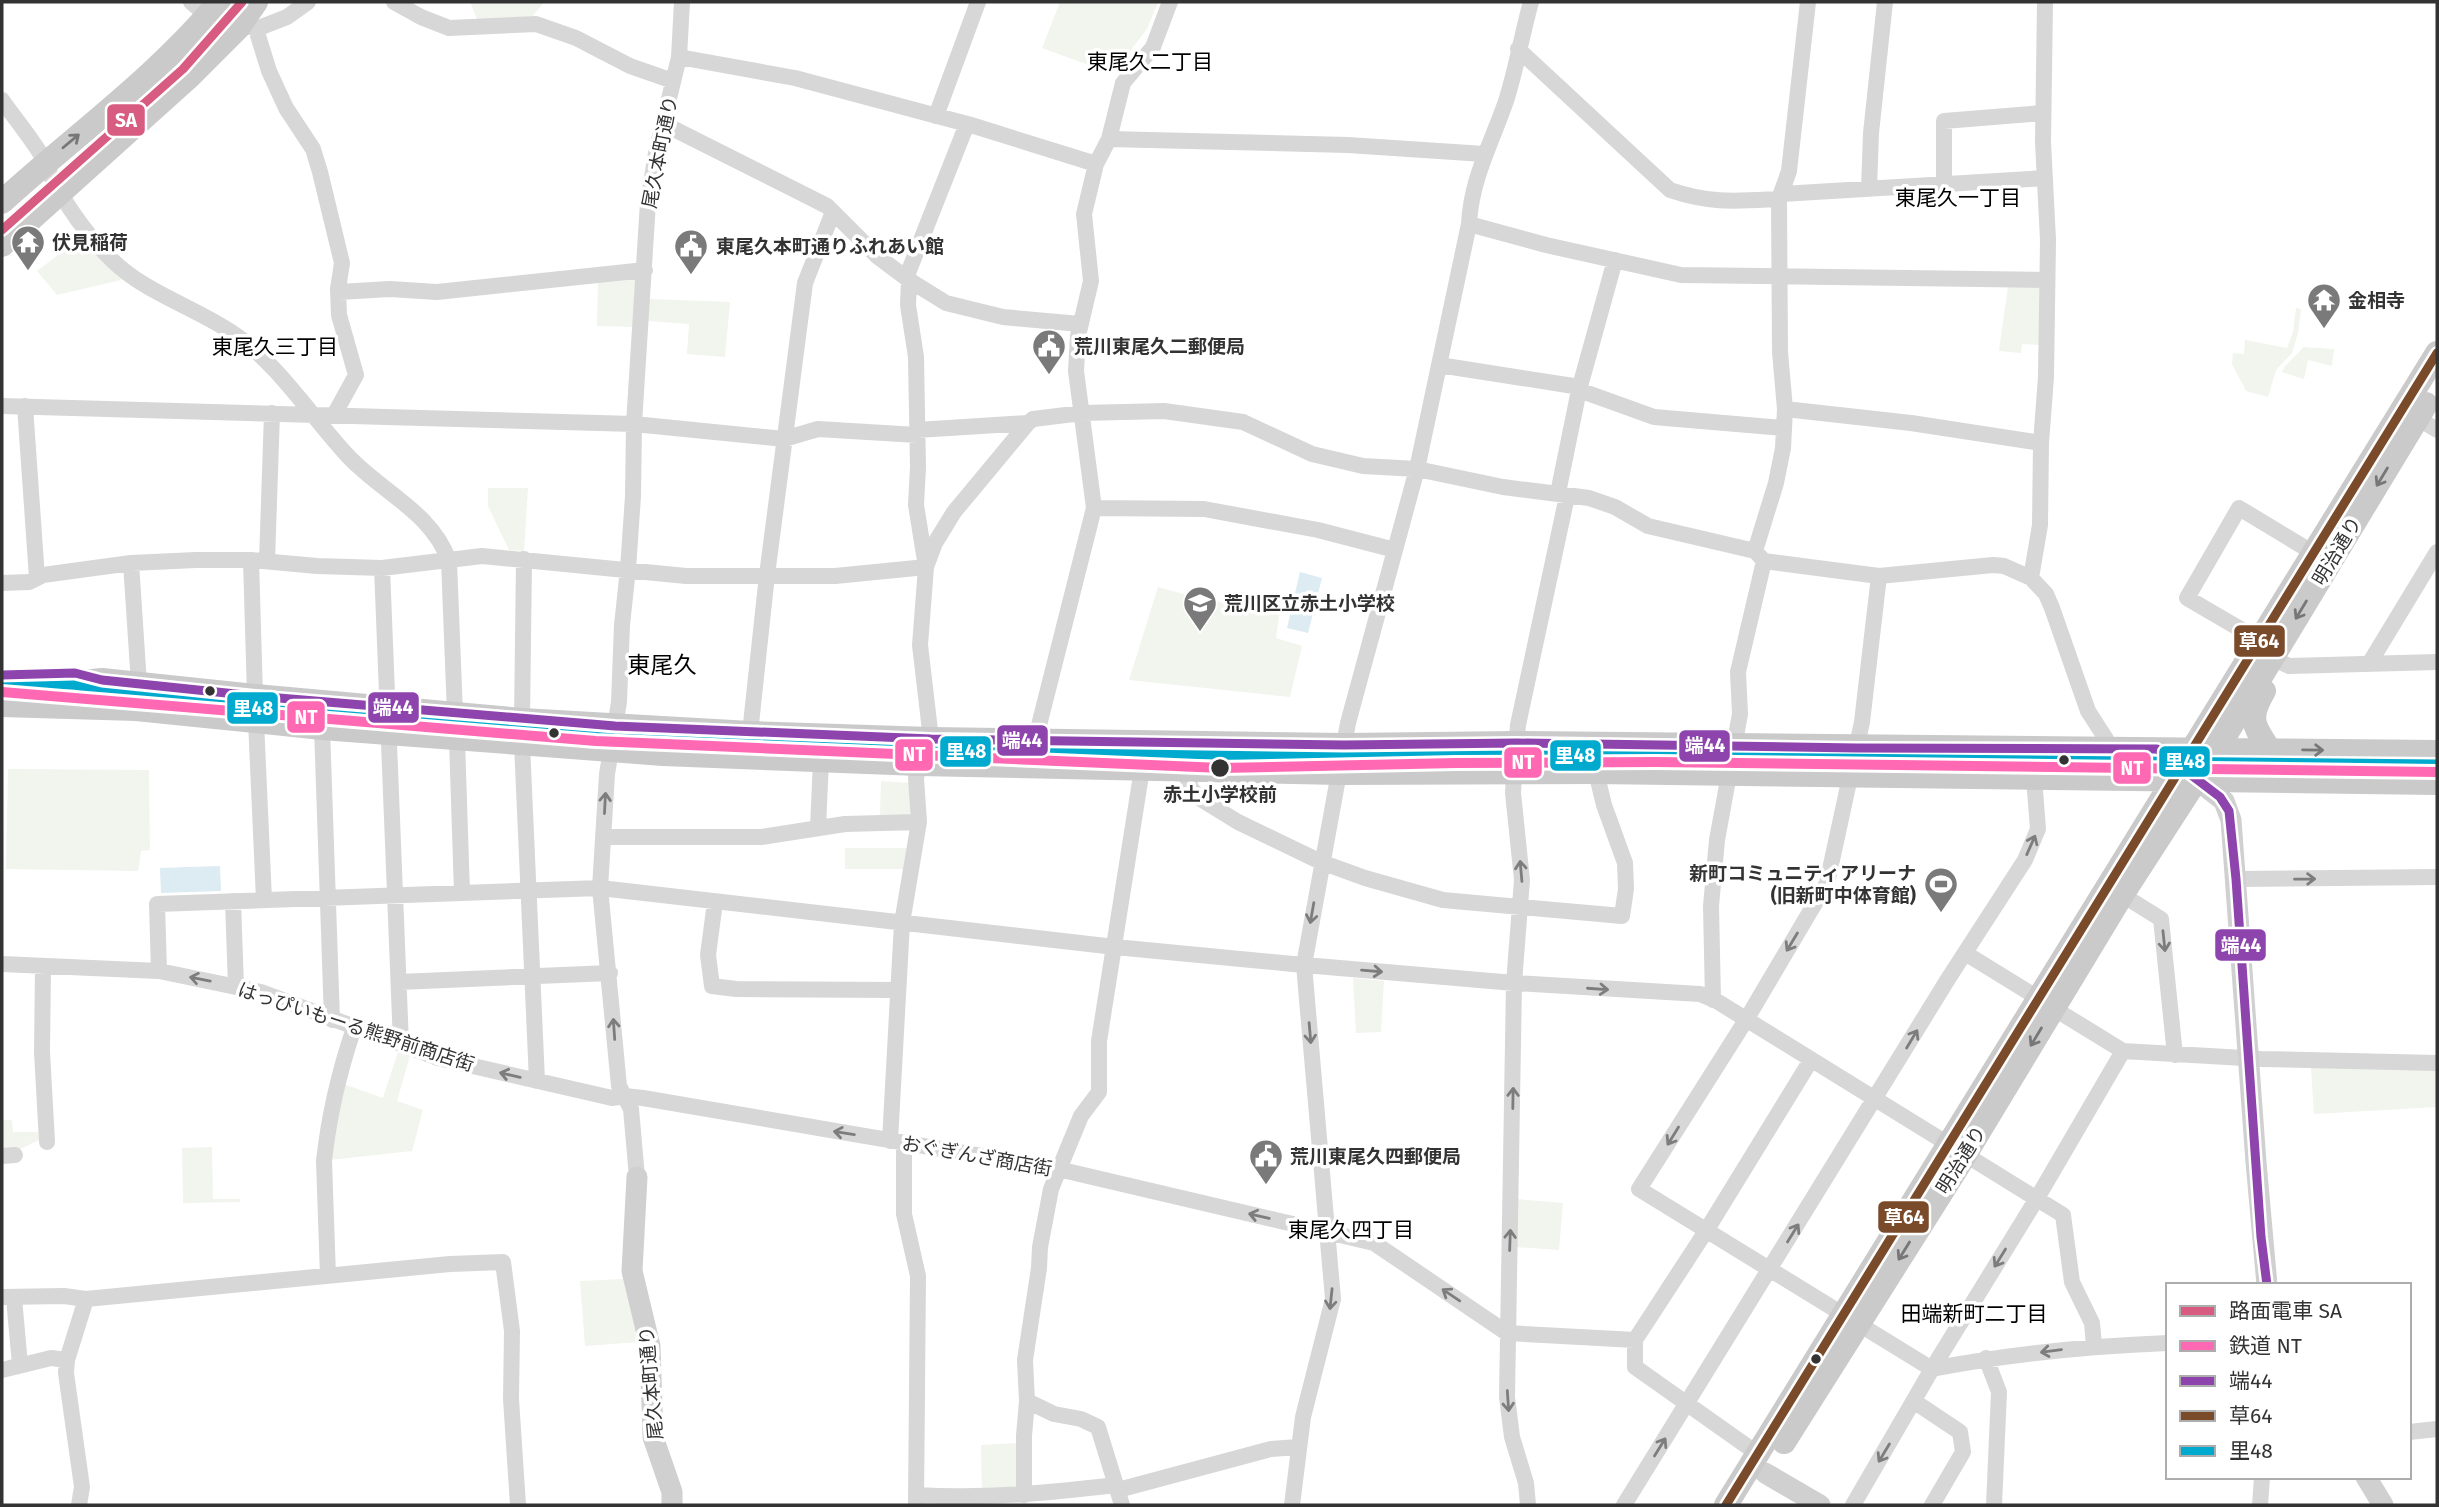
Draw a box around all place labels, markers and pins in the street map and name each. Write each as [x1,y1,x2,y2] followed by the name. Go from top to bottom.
[9,223,47,272] temple icon: 伏見稲荷
[672,227,710,276] public building icon: 東尾久本町通りふれあい館
[52,231,128,254] place label: 伏見稲荷
[716,235,944,258] place label: 東尾久本町通りふれあい館
[2305,281,2343,330] temple icon: 金相寺
[2348,289,2405,312] place label: 金相寺
[1030,327,1068,376] public building icon: 荒川東尾久二郵便局
[1074,335,1245,358] place label: 荒川東尾久二郵便局
[1181,584,1219,633] school or university icon: 荒川区立赤土小学校
[1224,592,1395,615] place label: 荒川区立赤土小学校
[203,684,217,698] unlabelled marker
[547,726,561,740] unlabelled marker
[2057,753,2071,767] unlabelled marker
[1209,757,1231,779] marker: 赤土小学校前
[1163,783,1277,806] place label: 赤土小学校前
[1689,862,1916,907] place label: 新町コミュニティアリーナ (旧新町中体育館)
[1922,865,1960,914] sports icon: 新町コミュニティアリーナ (旧新町中体育館)
[1247,1137,1285,1186] public building icon: 荒川東尾久四郵便局
[1290,1145,1461,1168] place label: 荒川東尾久四郵便局
[1809,1352,1823,1366] unlabelled marker

